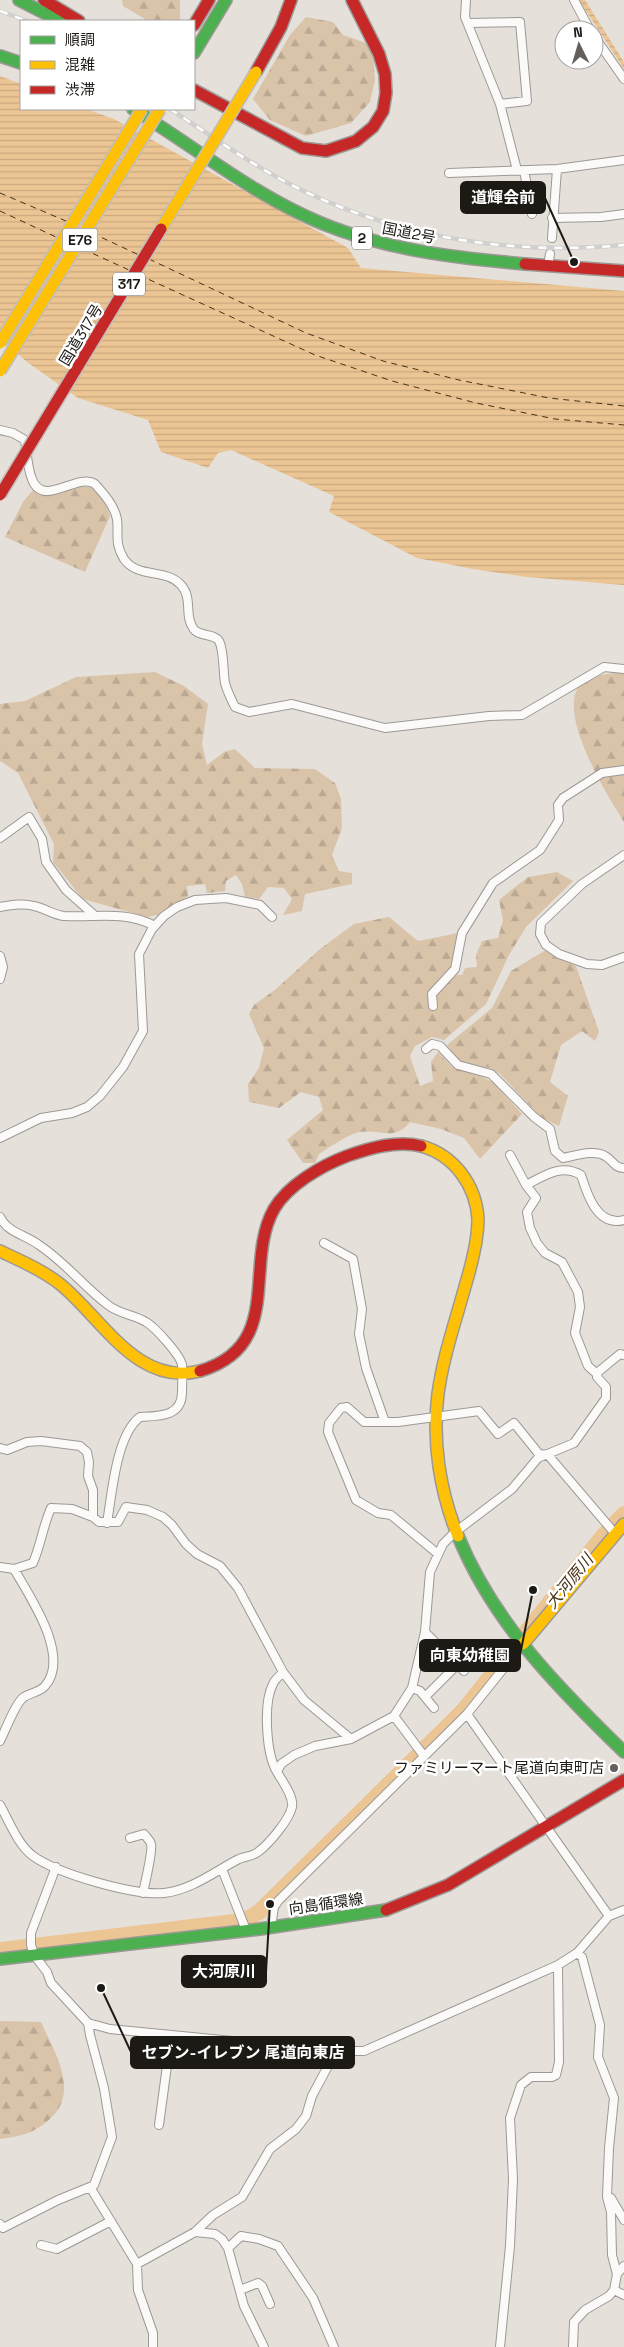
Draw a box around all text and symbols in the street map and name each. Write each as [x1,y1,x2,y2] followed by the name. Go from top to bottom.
[20,20,195,110] legend
[554,20,604,70] north arrow
[572,23,583,41] text: N
[65,30,95,49] text: 順調
[65,55,95,74] text: 混雑
[65,80,95,99] text: 渋滞
[461,182,545,213] callout: 道輝会前
[471,187,535,208] text: 道輝会前
[381,218,437,247] street label: 国道2号
[352,227,372,250] road number: 2
[62,228,98,252] road number: E76
[113,272,145,296] road number: 317
[55,300,106,369] street label: 国道317号
[541,1548,599,1613] water label: 大河原川
[420,1640,520,1671] callout: 向東幼稚園
[430,1645,510,1666] text: 向東幼稚園
[394,1758,604,1777] place label: ファミリーマート尾道向東町店
[608,1762,620,1774] marker: ファミリーマート尾道向東町店
[287,1889,364,1918] street label: 向島循環線
[182,1956,266,1987] callout: 大河原川
[192,1961,256,1982] text: 大河原川
[131,2037,354,2068] callout: セブン-イレブン 尾道向東店
[142,2042,344,2063] text: セブン-イレブン 尾道向東店

